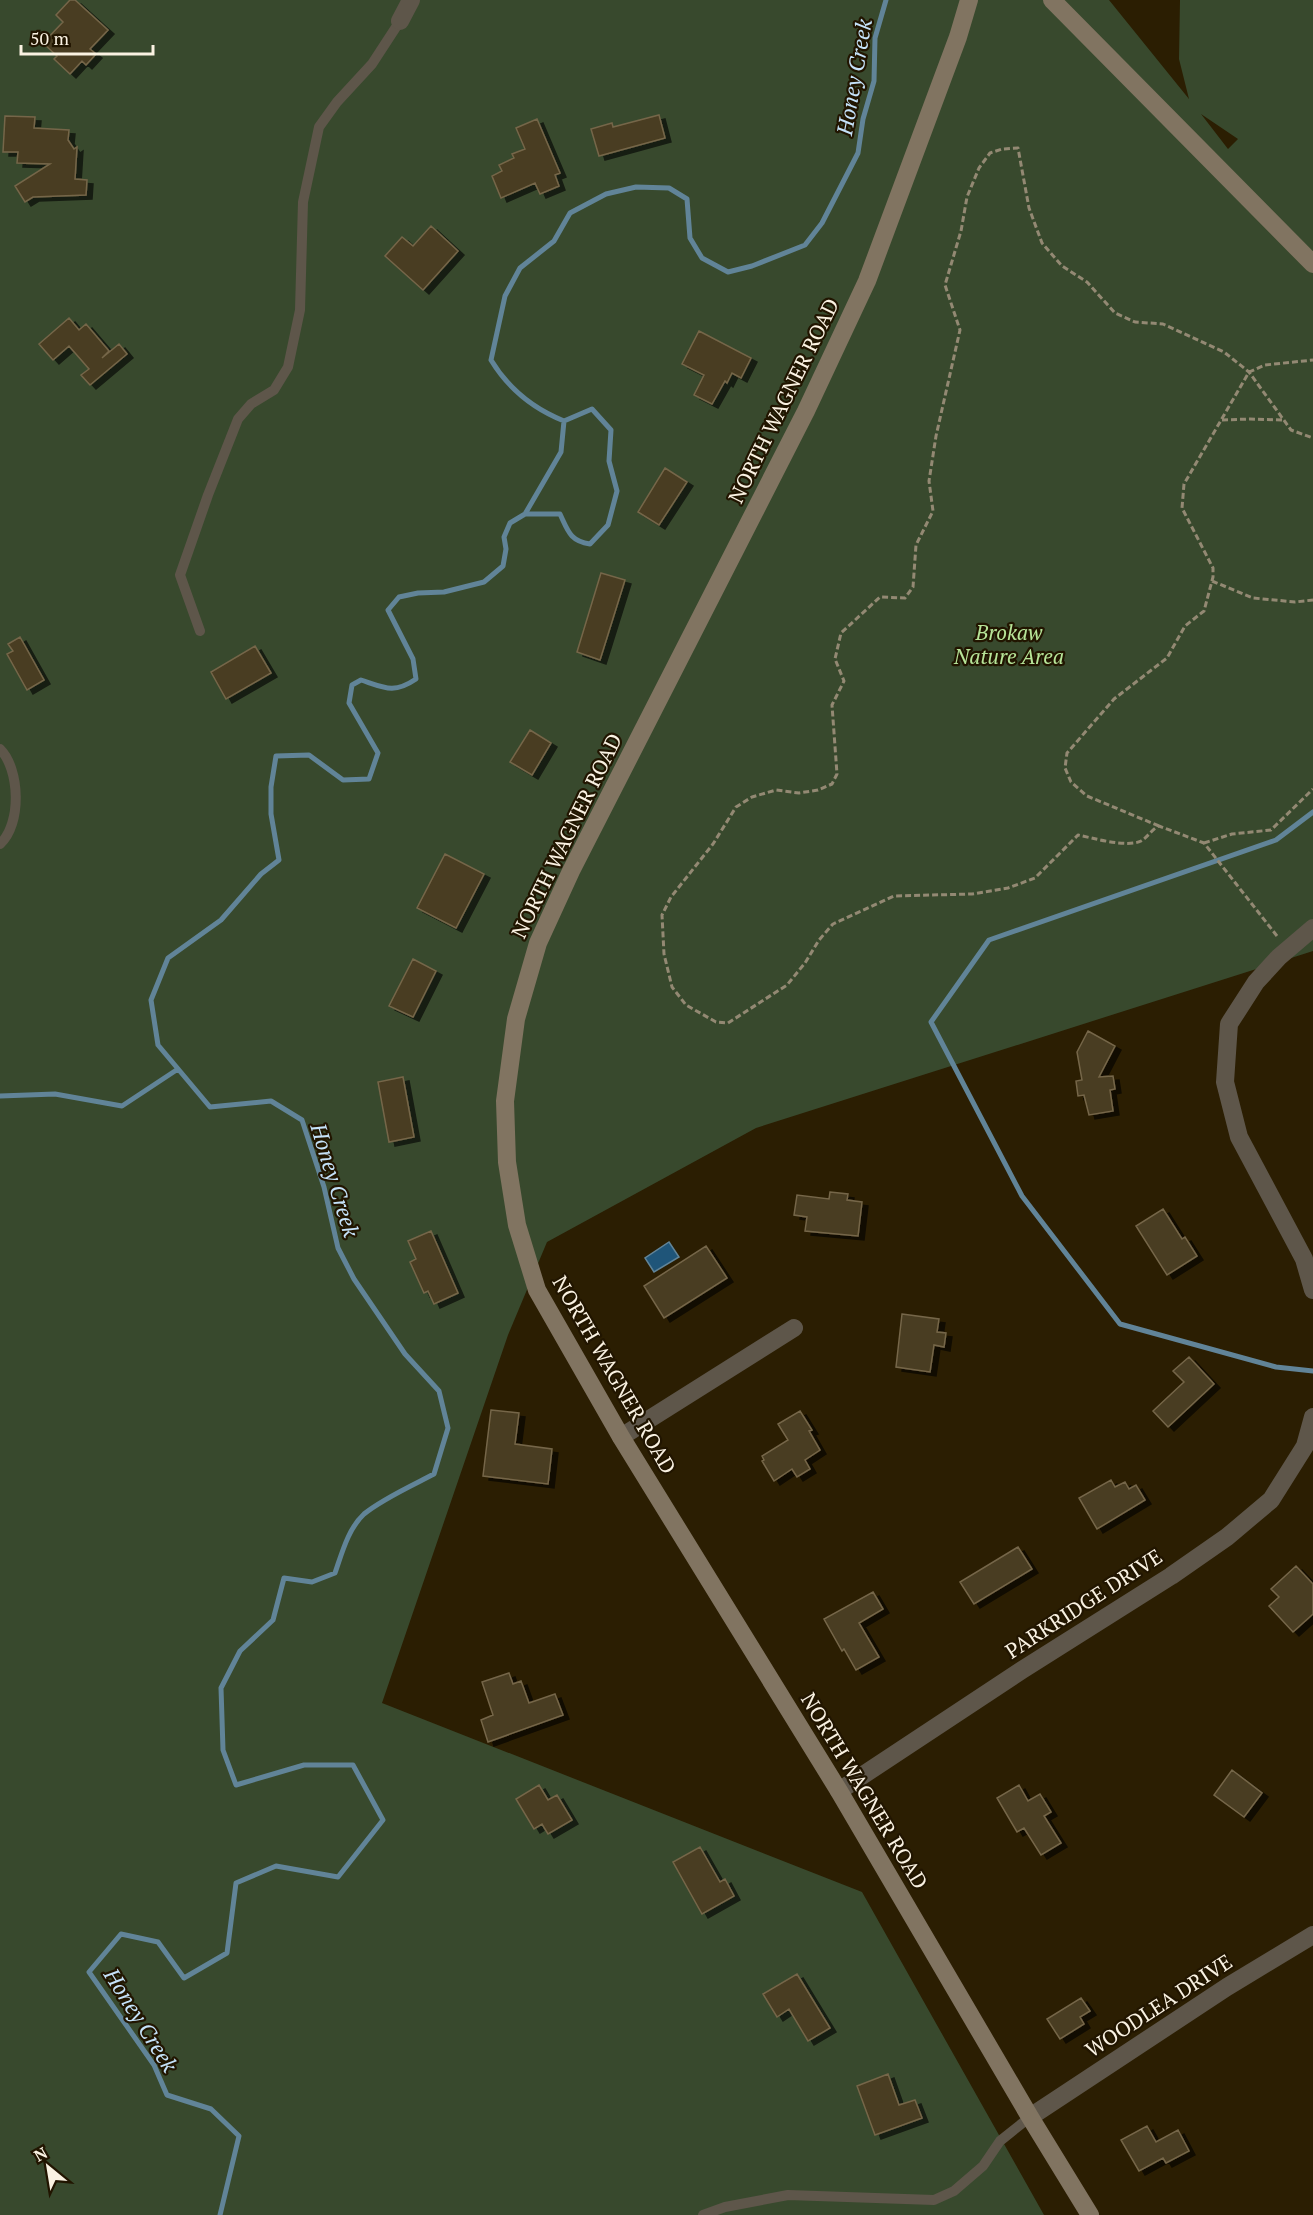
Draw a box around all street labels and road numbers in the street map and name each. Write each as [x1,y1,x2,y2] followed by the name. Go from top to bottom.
[721,294,845,508] street label: NORTH WAGNER ROAD
[504,729,628,943] street label: NORTH WAGNER ROAD
[547,1270,683,1479] street label: NORTH WAGNER ROAD
[1000,1542,1167,1664] street label: PARKRIDGE DRIVE
[795,1687,935,1894] street label: NORTH WAGNER ROAD
[1080,1947,1237,2063] street label: WOODLEA DRIVE

